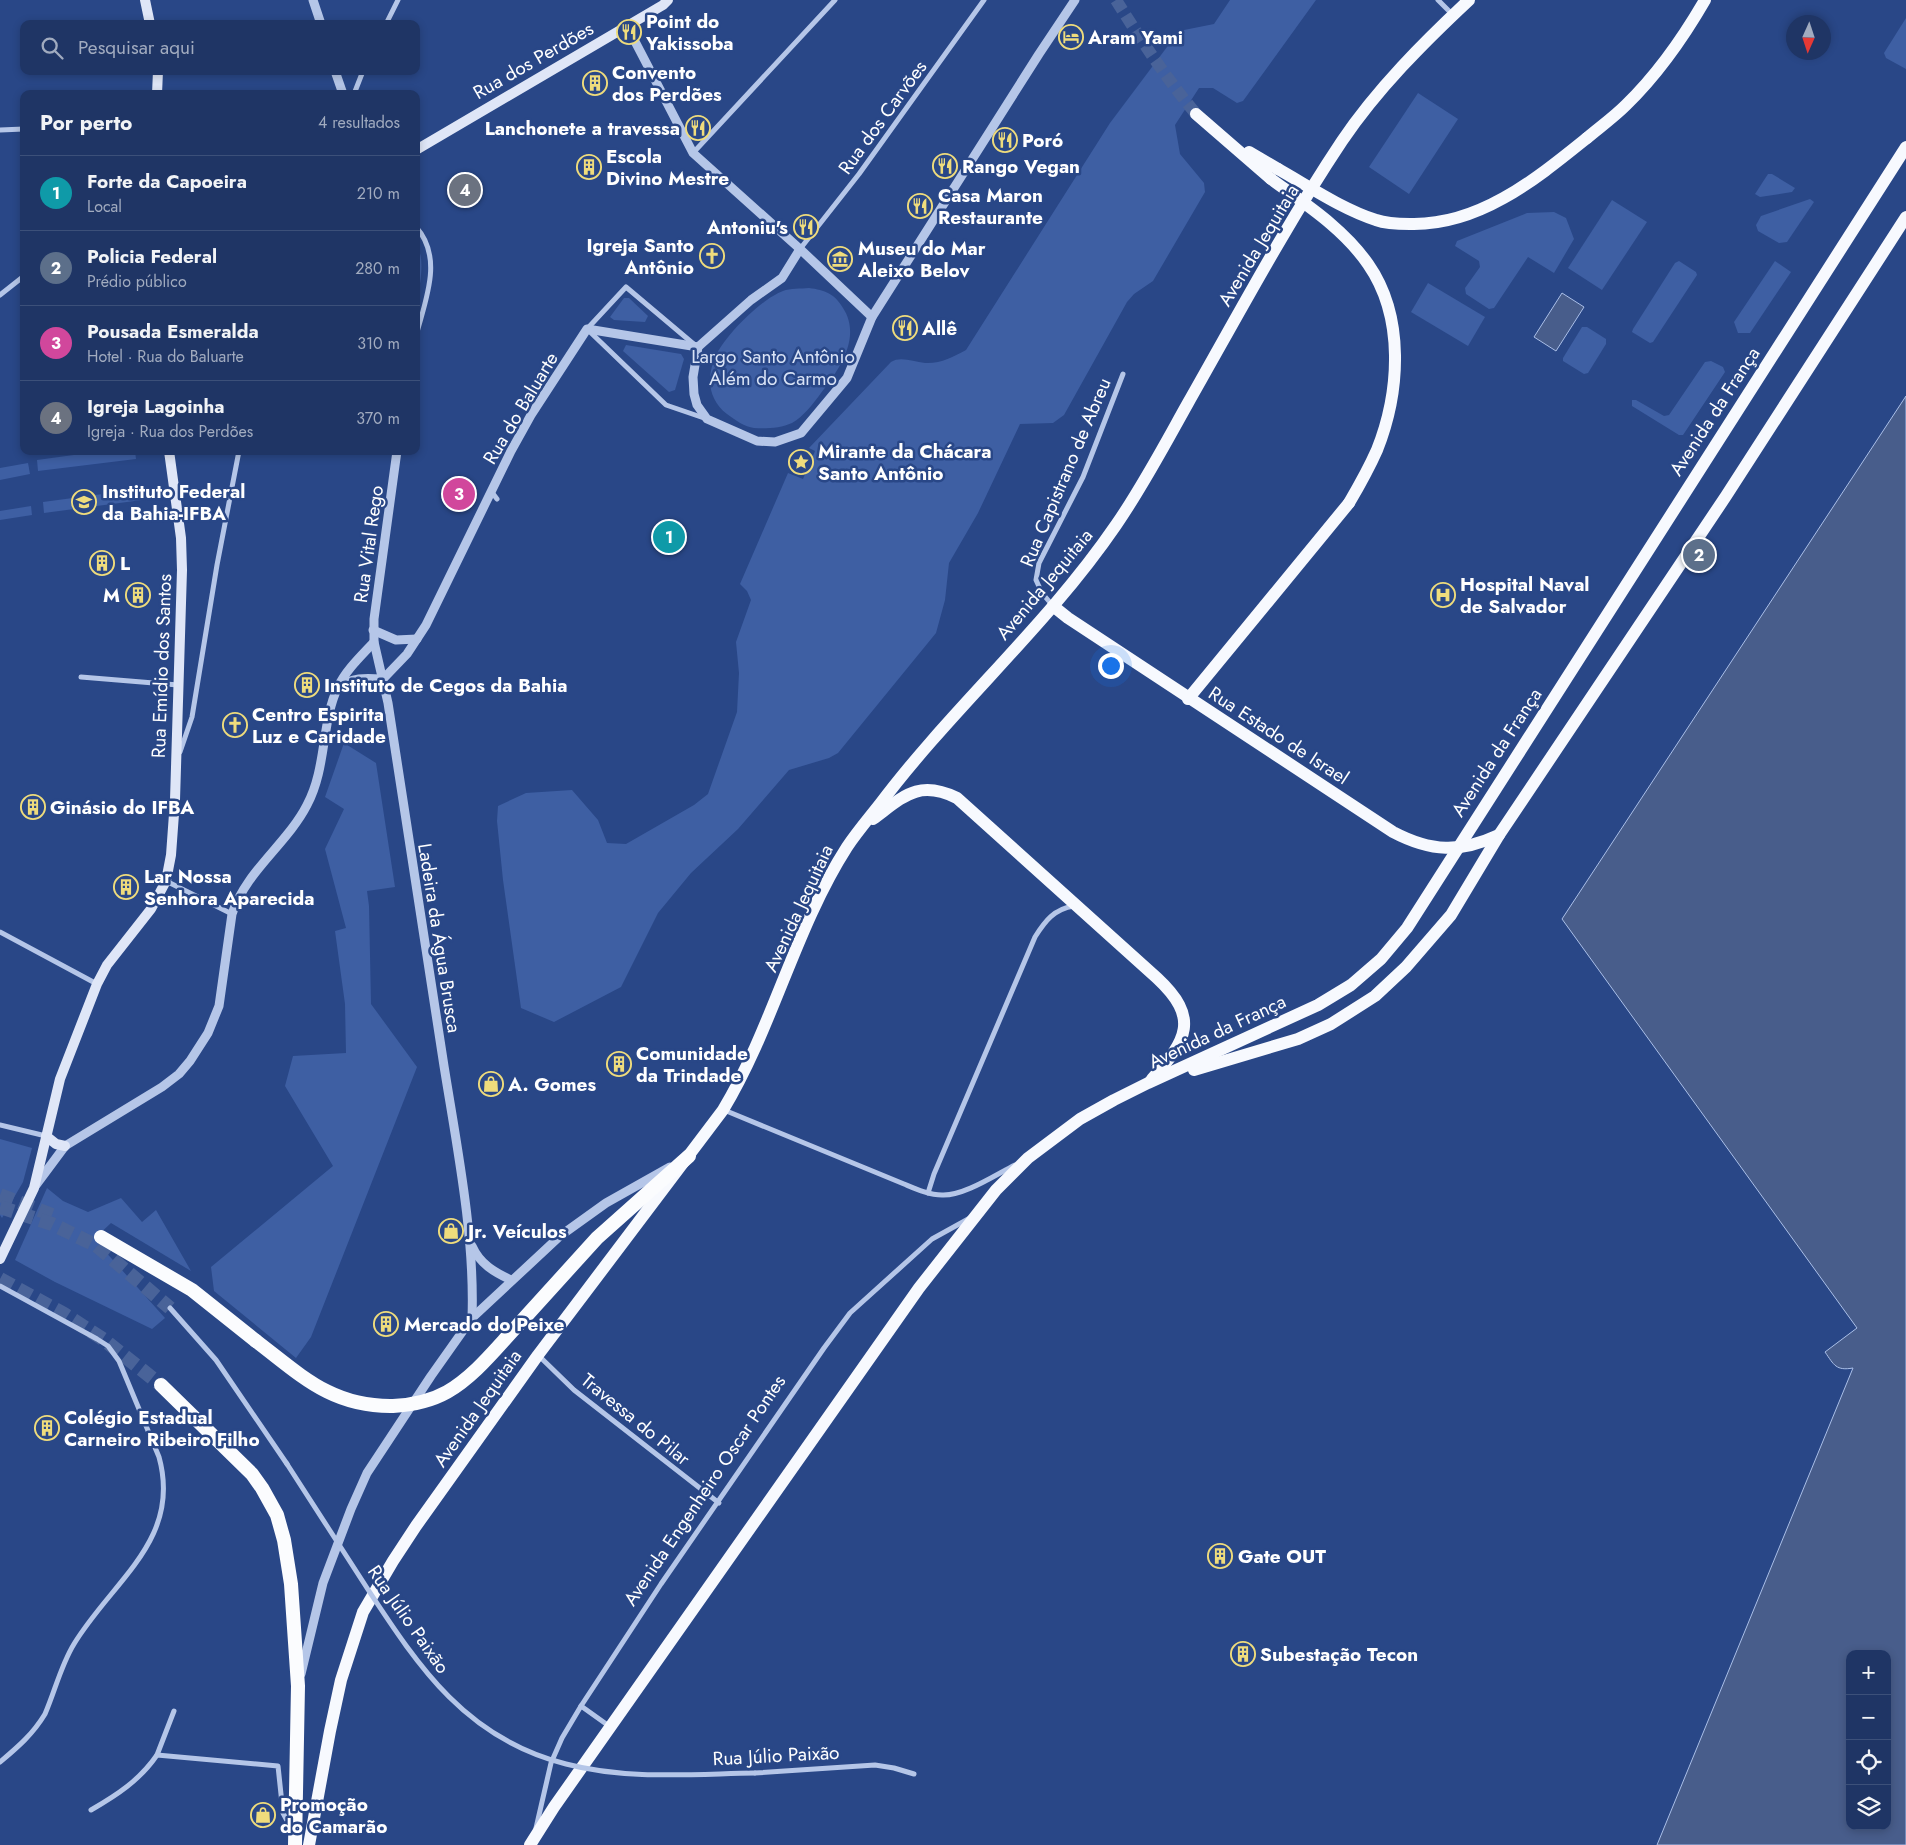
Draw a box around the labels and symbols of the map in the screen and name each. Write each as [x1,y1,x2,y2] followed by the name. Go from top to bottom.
[645,8,734,57] place label: Point do Yakissoba
[468,15,599,106] street label: Rua dos Perdões
[1786,15,1831,60] north arrow
[616,19,642,45] restaurant icon: Point do Yakissoba
[1058,24,1084,50] hotel icon: Aram Yami
[1087,24,1183,51] place label: Aram Yami
[832,54,933,180] street label: Rua dos Carvões
[612,59,722,108] place label: Convento dos Perdões
[582,70,608,96] building icon: Convento dos Perdões
[485,115,680,142] place label: Lanchonete a travessa
[685,115,711,141] restaurant icon: Lanchonete a travessa
[992,127,1018,153] restaurant icon: Poró
[1022,127,1063,154] place label: Poró
[606,143,729,192] place label: Escola Divino Mestre
[932,153,958,179] restaurant icon: Rango Vegan
[962,153,1080,180] place label: Rango Vegan
[576,154,602,180] building icon: Escola Divino Mestre
[449,171,481,209] pin: 4
[1211,179,1306,311] street label: Avenida Jequitaia
[938,182,1043,231] place label: Casa Maron Restaurante
[907,193,933,219] restaurant icon: Casa Maron Restaurante
[706,214,788,241] place label: Antoniu's
[793,214,819,240] restaurant icon: Antoniu's
[587,232,694,281] place label: Igreja Santo Antônio
[857,235,986,284] place label: Museu do Mar Aleixo Belov
[699,243,725,269] church icon: Igreja Santo Antônio
[827,246,853,272] museum icon: Museu do Mar Aleixo Belov
[892,315,918,341] restaurant icon: Allê
[921,315,957,342] place label: Allê
[1663,342,1766,481] street label: Avenida da França
[691,343,855,392] park label: Largo Santo Antônio Além do Carmo
[476,347,565,469] street label: Rua do Baluarte
[1013,373,1118,571] street label: Rua Capistrano de Abreu
[818,438,992,487] place label: Mirante da Chácara Santo Antônio
[788,449,814,475] place icon: Mirante da Chácara Santo Antônio
[443,475,475,513] pin: 3
[102,478,246,527] place label: Instituto Federal da Bahia-IFBA
[347,484,390,605] street label: Rua Vital Rego
[71,489,97,515] school or university icon: Instituto Federal da Bahia-IFBA
[653,518,685,556] pin: 1
[990,523,1099,646] street label: Avenida Jequitaia
[1683,536,1715,574] pin: 2
[89,550,115,576] building icon: L
[120,550,130,577] place label: L
[1460,571,1590,620] place label: Hospital Naval de Salvador
[145,573,178,759] street label: Rua Emídio dos Santos
[103,582,120,609] place label: M
[125,582,151,608] building icon: M
[1430,582,1456,608] hospital icon: Hospital Naval de Salvador
[1098,653,1124,679] your location
[294,672,320,698] building icon: Instituto de Cegos da Bahia
[324,672,567,699] place label: Instituto de Cegos da Bahia
[1203,680,1354,791] street label: Rua Estado de Israel
[1445,683,1548,822] street label: Avenida da França
[252,701,386,750] place label: Centro Espirita Luz e Caridade
[222,712,248,738] church icon: Centro Espirita Luz e Caridade
[20,794,46,820] building icon: Ginásio do IFBA
[50,794,194,821] place label: Ginásio do IFBA
[757,840,840,976] street label: Avenida Jequitaia
[411,841,468,1035] street label: Ladeira da Água Brusca
[144,863,314,912] place label: Lar Nossa Senhora Aparecida
[113,874,139,900] building icon: Lar Nossa Senhora Aparecida
[1144,988,1290,1075] street label: Avenida da França
[636,1040,748,1089] place label: Comunidade da Trindade
[606,1051,632,1077] building icon: Comunidade da Trindade
[478,1071,504,1097] shop icon: A. Gomes
[507,1071,596,1098] place label: A. Gomes
[438,1218,464,1244] shop icon: Jr. Veículos
[464,1218,567,1245] place label: Jr. Veículos
[373,1311,399,1337] building icon: Mercado do Peixe
[404,1311,564,1338] place label: Mercado do Peixe
[427,1344,528,1473] street label: Avenida Jequitaia
[575,1367,696,1472] street label: Travessa do Pilar
[617,1369,792,1611] street label: Avenida Engenheiro Oscar Pontes
[64,1404,260,1453] place label: Colégio Estadual Carneiro Ribeiro Filho
[34,1415,60,1441] building icon: Colégio Estadual Carneiro Ribeiro Filho
[1207,1543,1233,1569] building icon: Gate OUT
[1238,1543,1326,1570] place label: Gate OUT
[361,1560,456,1679] street label: Rua Júlio Paixão
[1230,1641,1256,1667] building icon: Subestação Tecon
[1260,1641,1418,1668] place label: Subestação Tecon
[712,1739,840,1772] street label: Rua Júlio Paixão
[280,1791,387,1840] place label: Promoção do Camarão
[250,1802,276,1828] shop icon: Promoção do Camarão

